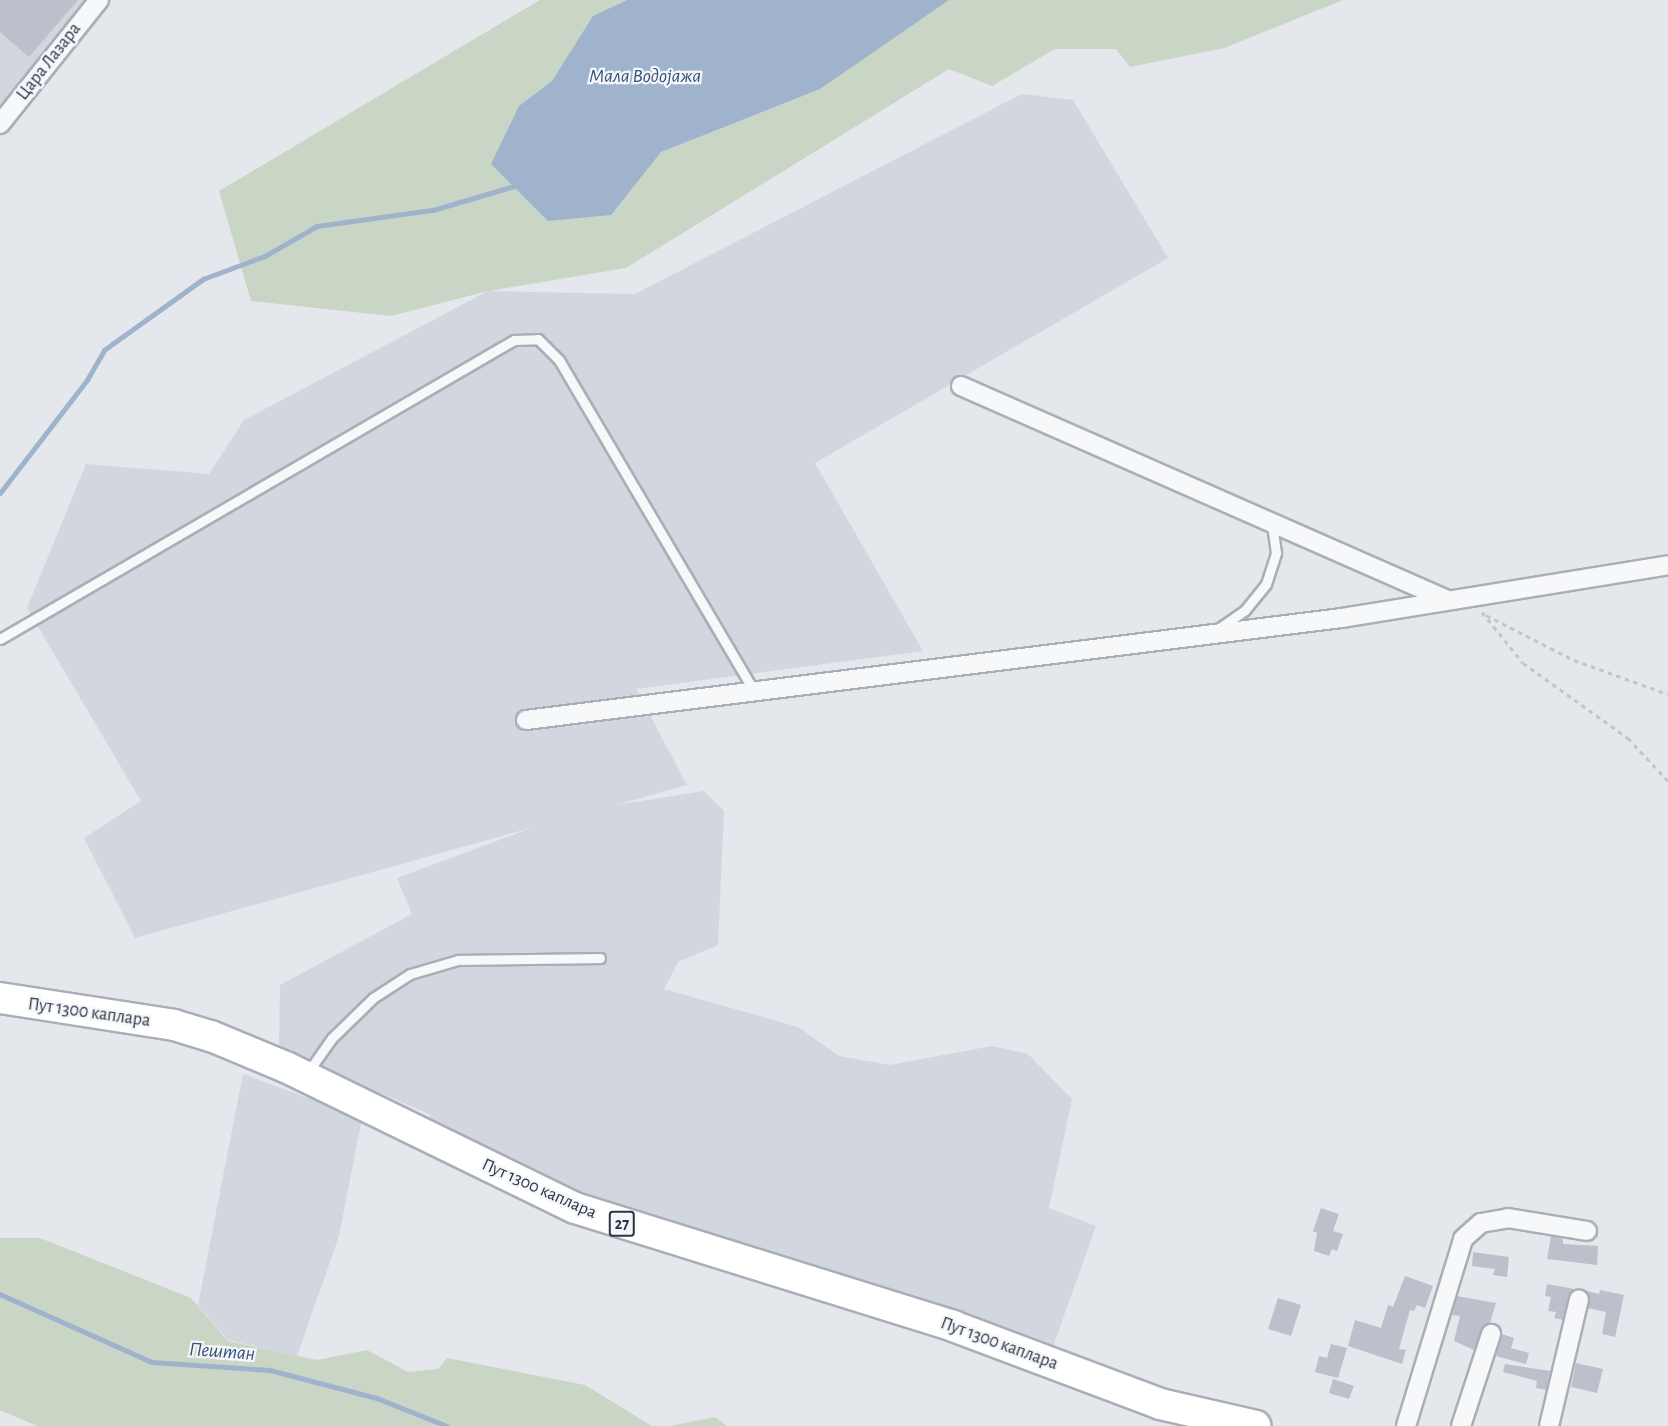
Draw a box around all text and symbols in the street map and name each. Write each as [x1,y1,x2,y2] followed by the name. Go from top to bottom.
[12,19,86,105] street label: Цара Лазара
[589,64,701,88] water label: Мала Водојажа
[26,994,152,1032] street label: Пут 1300 каплара
[478,1154,600,1224] street label: Пут 1300 каплара
[608,1211,636,1237] road number: 27
[937,1313,1061,1375] street label: Пут 1300 каплара
[188,1338,256,1366] water label: Пештан

